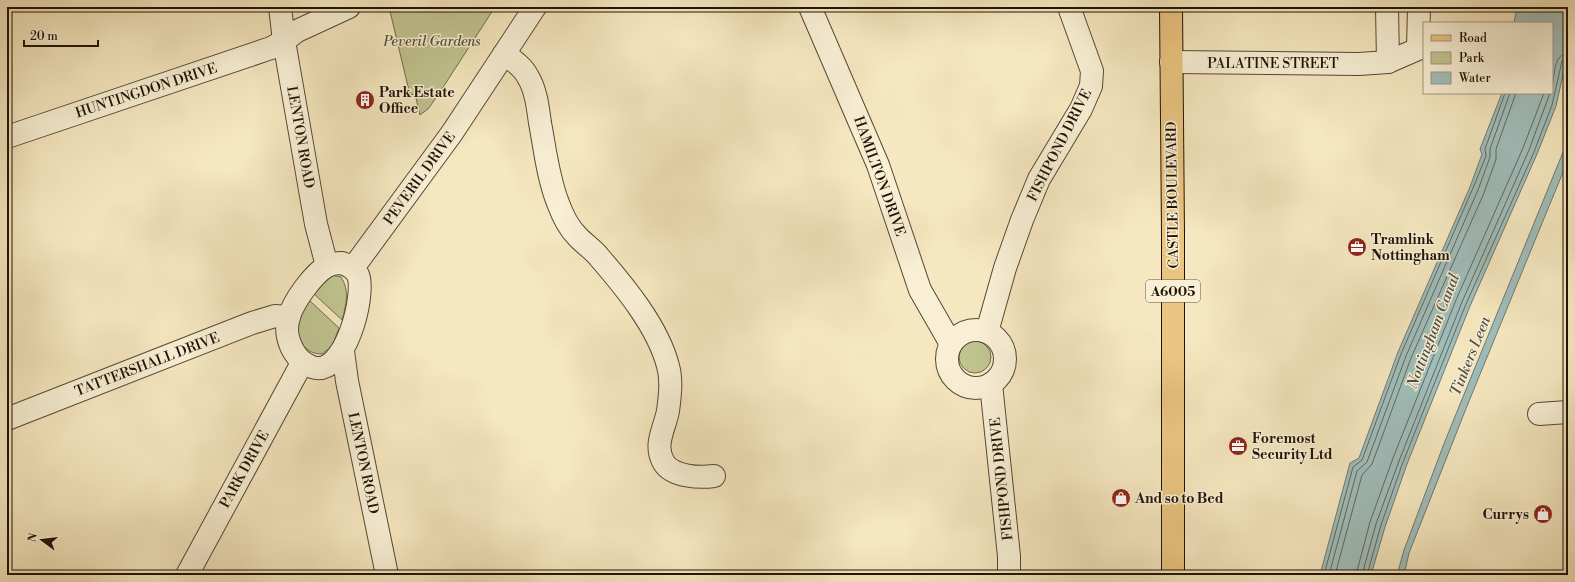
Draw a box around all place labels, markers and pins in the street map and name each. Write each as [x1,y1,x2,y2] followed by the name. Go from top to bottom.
[379,84,455,118] place label: Park Estate Office
[354,89,376,111] building icon: Park Estate Office
[1371,231,1450,265] place label: Tramlink Nottingham
[1346,236,1368,258] office icon: Tramlink Nottingham
[1252,430,1333,464] place label: Foremost Security Ltd
[1227,435,1249,457] office icon: Foremost Security Ltd
[1110,487,1132,509] shop icon: And so to Bed
[1134,490,1224,508] place label: And so to Bed
[1532,503,1554,525] shop icon: Currys
[1482,506,1529,524] place label: Currys

